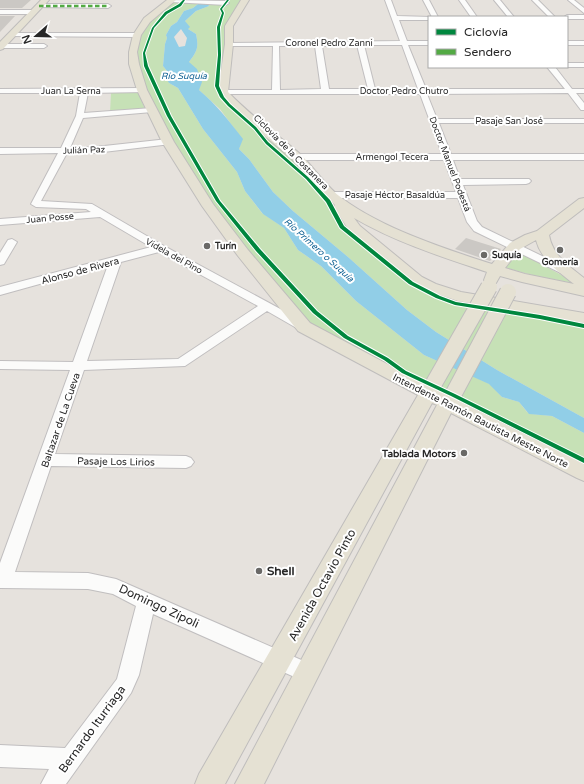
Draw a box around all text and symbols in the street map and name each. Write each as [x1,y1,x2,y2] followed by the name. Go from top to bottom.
[16,16,56,56] north arrow
[428,16,568,68] legend
[464,25,508,39] text: Ciclovía
[19,33,35,46] text: N
[285,38,373,49] street label: Coronel Pedro Zanni
[464,45,512,59] text: Sendero
[161,71,208,82] water label: Río Suquía
[41,86,101,97] street label: Juan La Serna
[360,86,449,97] street label: Doctor Pedro Chutro
[251,113,330,192] street label: Ciclovía de la Costanera
[426,115,473,213] street label: Doctor Manuel Podestá
[475,116,543,127] street label: Pasaje San José
[63,144,106,157] street label: Julián Paz
[355,152,429,163] street label: Armengol Tecera
[345,190,445,201] street label: Pasaje Héctor Basaldúa
[26,211,74,226] street label: Juan Posse
[282,216,356,285] water label: Río Primero o Suquía
[143,236,205,277] street label: Videla del Pino
[202,241,212,251] marker: Turín
[214,241,237,252] place label: Turín
[555,245,565,255] marker: Gomería
[479,250,489,260] marker: Suquía
[492,250,521,261] place label: Suquía
[40,255,120,287] street label: Alonso de Rivera
[542,257,578,268] place label: Gomería
[39,371,83,469] street label: Baltazar de La Cueva
[391,371,571,471] street label: Intendente Ramón Bautista Mestre Norte
[381,448,456,460] place label: Tablada Motors
[459,448,469,458] marker: Tablada Motors
[77,455,155,469] street label: Pasaje Los Lirios
[285,526,359,644] street label: Avenida Octavio Pinto
[267,564,294,578] place label: Shell
[254,566,264,576] marker: Shell
[117,581,201,631] street label: Domingo Zípoli
[56,683,128,775] street label: Bernardo Iturriaga

